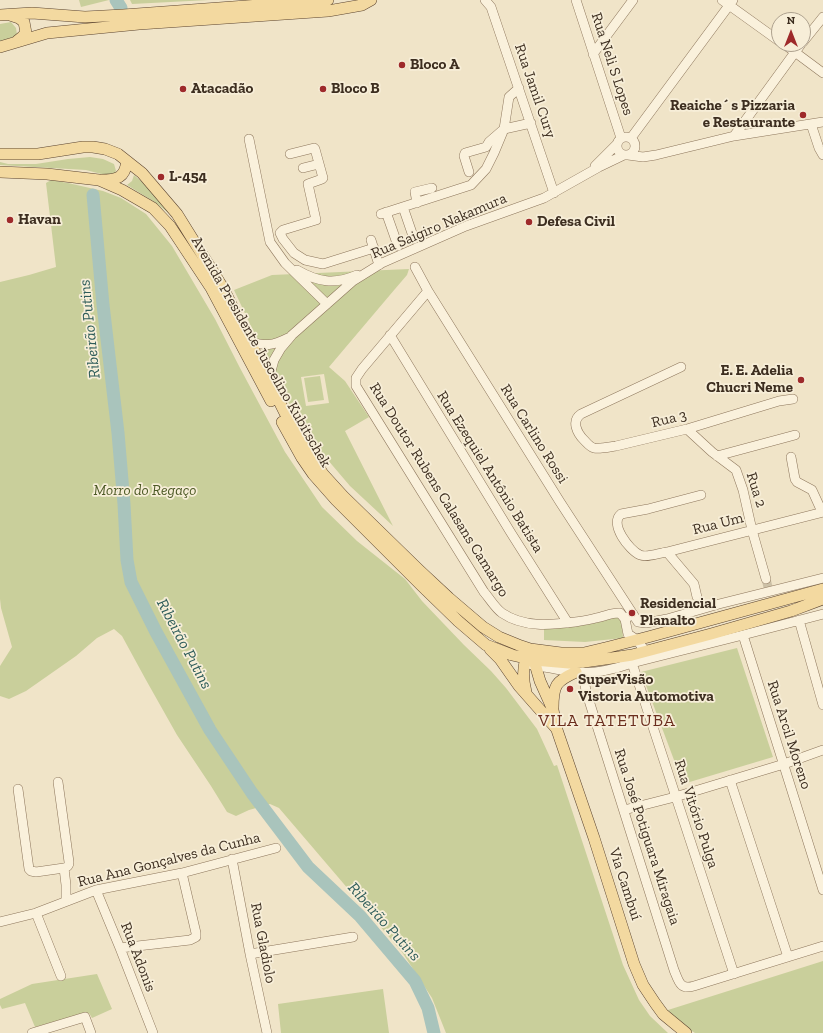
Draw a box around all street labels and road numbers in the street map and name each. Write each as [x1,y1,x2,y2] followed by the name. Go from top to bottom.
[587,10,637,118] street label: Rua Neli S Lopes
[510,41,560,141] street label: Rua Jamil Cury
[369,189,509,263] street label: Rua Saigiro Nakamura
[187,233,335,471] street label: Avenida Presidente Juscelino Kubitschek
[365,380,513,600] street label: Rua Doutor Rubens Calasans Camargo
[496,381,572,487] street label: Rua Carlino Rossi
[433,388,547,556] street label: Rua Ezequiel Antônio Batista
[650,406,688,432] street label: Rua 3
[742,470,770,510] street label: Rua 2
[691,509,745,539] street label: Rua Um
[763,678,815,792] street label: Rua Arcil Moreno
[610,747,684,927] street label: Rua José Potiguara Miragaia
[670,757,722,871] street label: Rua Vitório Pulga
[76,829,262,891] street label: Rua Ana Gonçalves da Cunha
[605,846,645,922] street label: Via Cambuí
[246,901,280,985] street label: Rua Gladiolo
[116,920,160,994] street label: Rua Adonis

